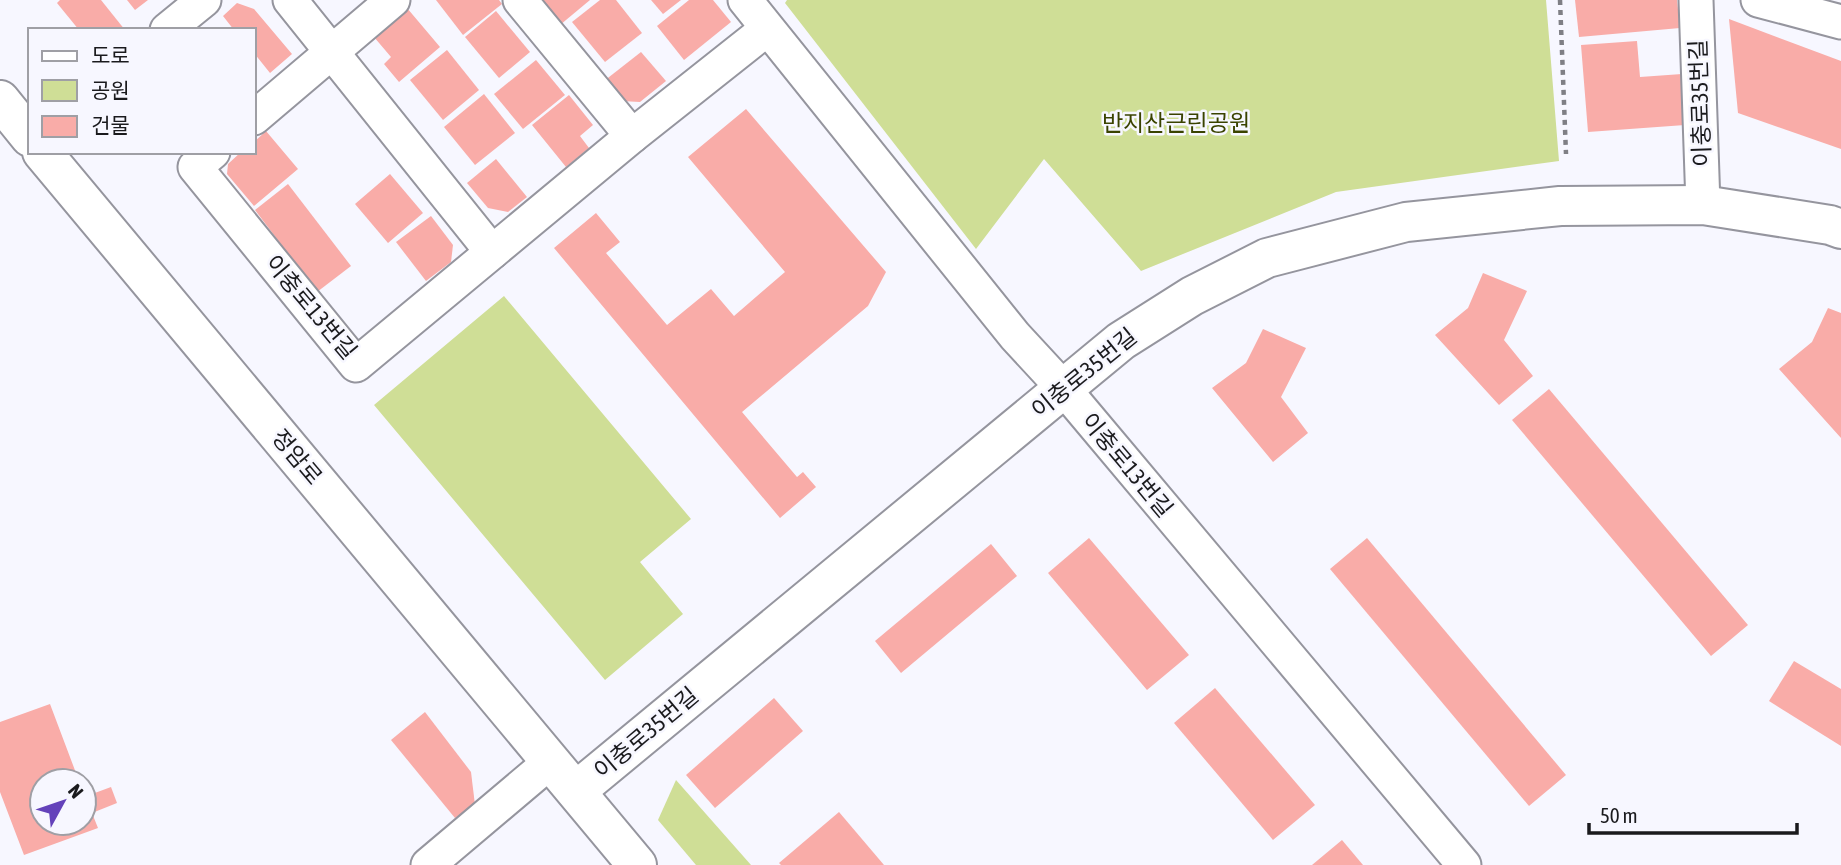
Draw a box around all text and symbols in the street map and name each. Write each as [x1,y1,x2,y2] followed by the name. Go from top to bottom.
[28,28,256,154] legend
[1685,39,1715,167] street label: 이충로35번길
[91,43,130,67] text: 도로
[91,78,130,102] text: 공원
[1102,110,1250,136] park label: 반지산근린공원
[91,113,130,137] text: 건물
[260,250,362,364] street label: 이충로13번길
[1026,323,1142,423] street label: 이충로35번길
[1076,408,1178,522] street label: 이충로13번길
[267,424,327,490] street label: 정암로
[589,682,703,784] street label: 이충로35번길
[28,767,98,837] north arrow
[64,780,88,802] text: N
[1589,792,1797,836] scale bar
[1600,803,1638,827] text: 50 m

